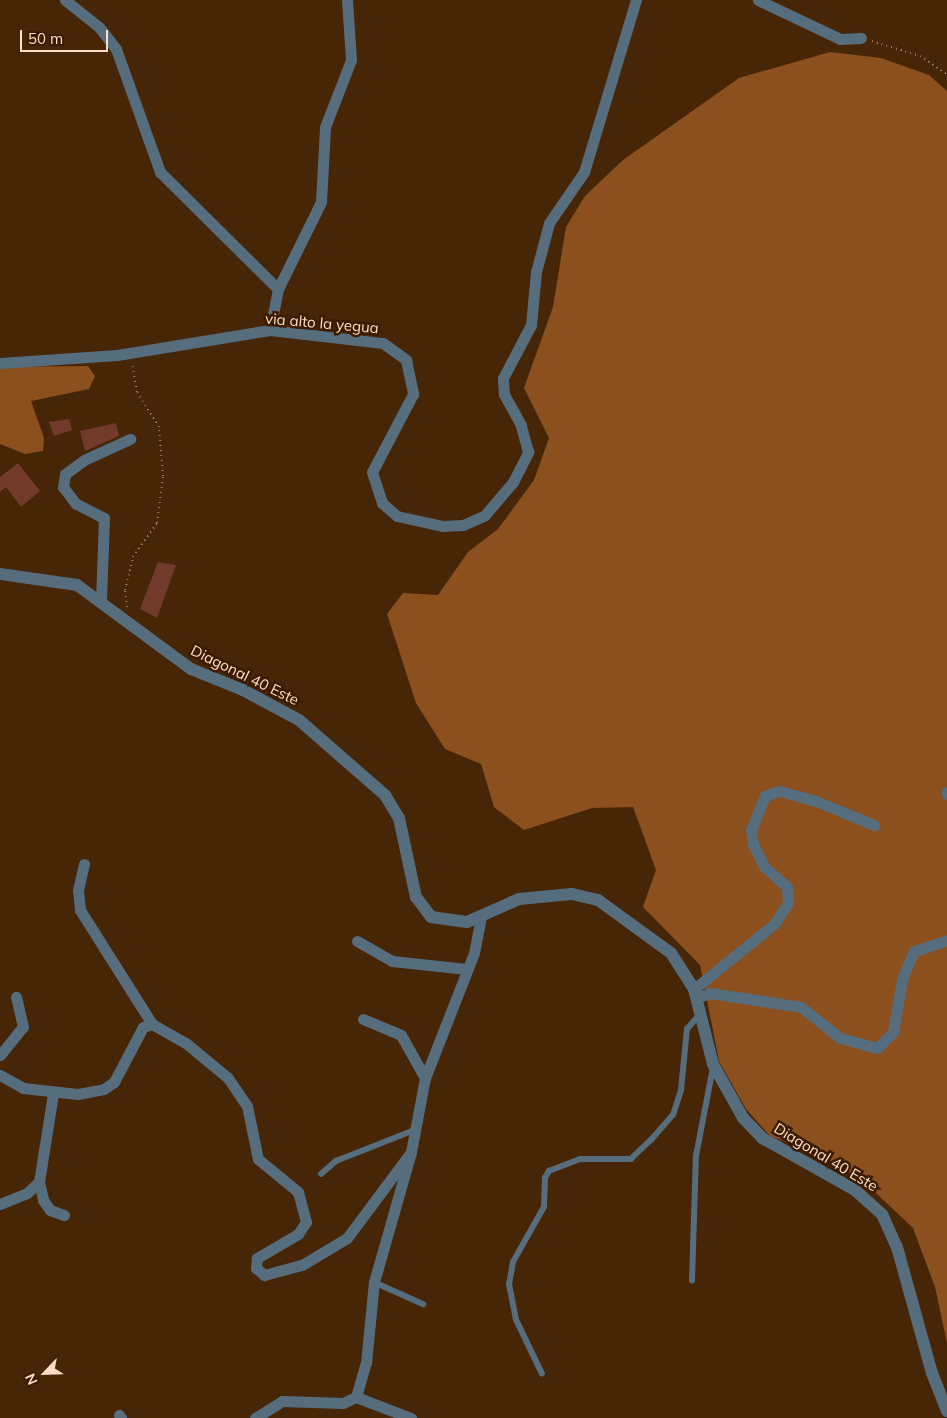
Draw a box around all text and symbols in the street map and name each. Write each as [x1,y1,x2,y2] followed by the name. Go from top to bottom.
[22,20,110,52] scale bar
[28,29,63,48] text: 50 m
[264,309,380,337] street label: via alto la yegua
[188,641,302,709] street label: Diagonal 40 Este
[771,1119,881,1195] street label: Diagonal 40 Este
[20,1348,70,1398] north arrow
[21,1371,42,1388] text: N

